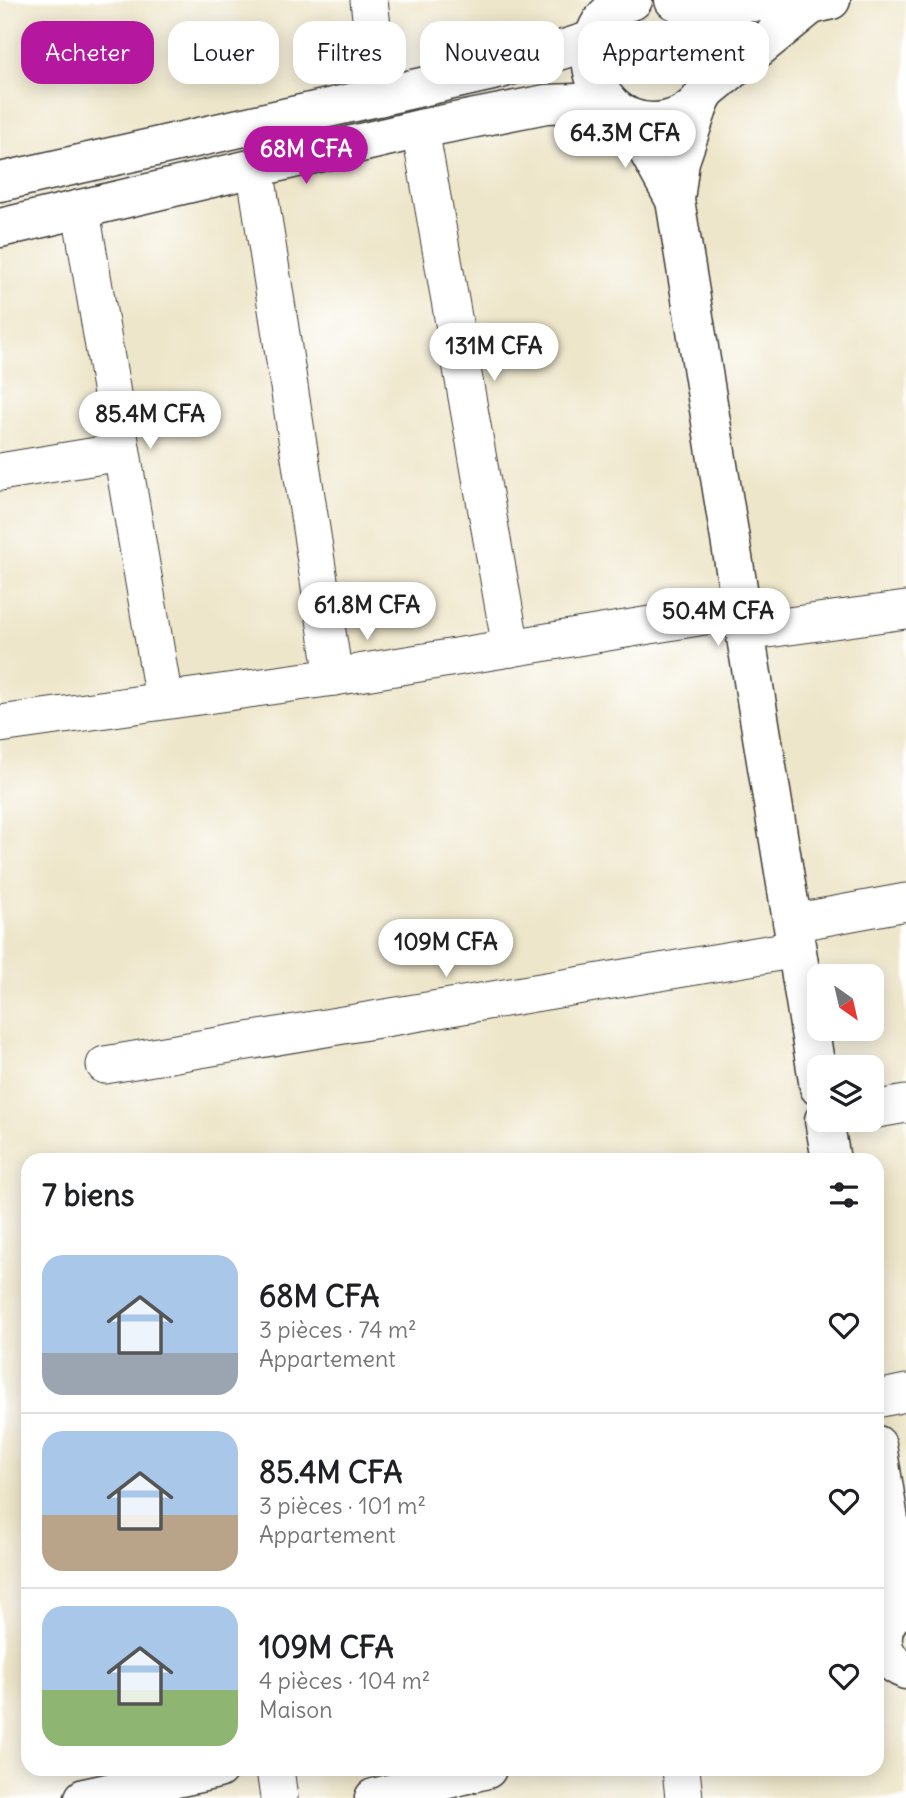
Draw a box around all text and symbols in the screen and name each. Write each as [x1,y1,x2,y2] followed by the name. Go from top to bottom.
[21,21,154,84] chip: Acheter
[168,21,279,84] chip: Louer
[293,21,406,84] chip: Filtres
[420,21,564,84] chip: Nouveau
[578,21,769,84] chip: Appartement
[545,110,705,170] pin: 64.3M CFA
[570,118,680,147] text: 64.3M CFA
[241,127,371,186] pin: 68M CFA
[260,134,352,163] text: 68M CFA
[422,324,566,383] pin: 131M CFA
[446,331,542,360] text: 131M CFA
[70,392,230,451] pin: 85.4M CFA
[95,399,205,428] text: 85.4M CFA
[287,582,447,642] pin: 61.8M CFA
[638,588,798,648] pin: 50.4M CFA
[314,590,420,619] text: 61.8M CFA
[662,596,774,625] text: 50.4M CFA
[374,920,518,979] pin: 109M CFA
[394,927,498,956] text: 109M CFA
[807,964,884,1041] north arrow
[807,964,884,1132] map controls
[807,1055,884,1132] button: layers
[42,1176,134,1214] text: 7 biens
[825,1176,863,1214] icon: filters
[259,1277,380,1315] text: 68M CFA
[98,1283,182,1367] icon: home
[825,1306,863,1344] icon: heart
[259,1315,417,1344] text: 3 pièces · 74 m²
[259,1344,396,1373] text: Appartement
[259,1453,402,1491] text: 85.4M CFA
[98,1459,182,1543] icon: home
[825,1482,863,1520] icon: heart
[259,1491,426,1520] text: 3 pièces · 101 m²
[259,1520,396,1549] text: Appartement
[259,1628,394,1666] text: 109M CFA
[98,1634,182,1718] icon: home
[825,1657,863,1695] icon: heart
[259,1666,430,1695] text: 4 pièces · 104 m²
[259,1695,333,1724] text: Maison

